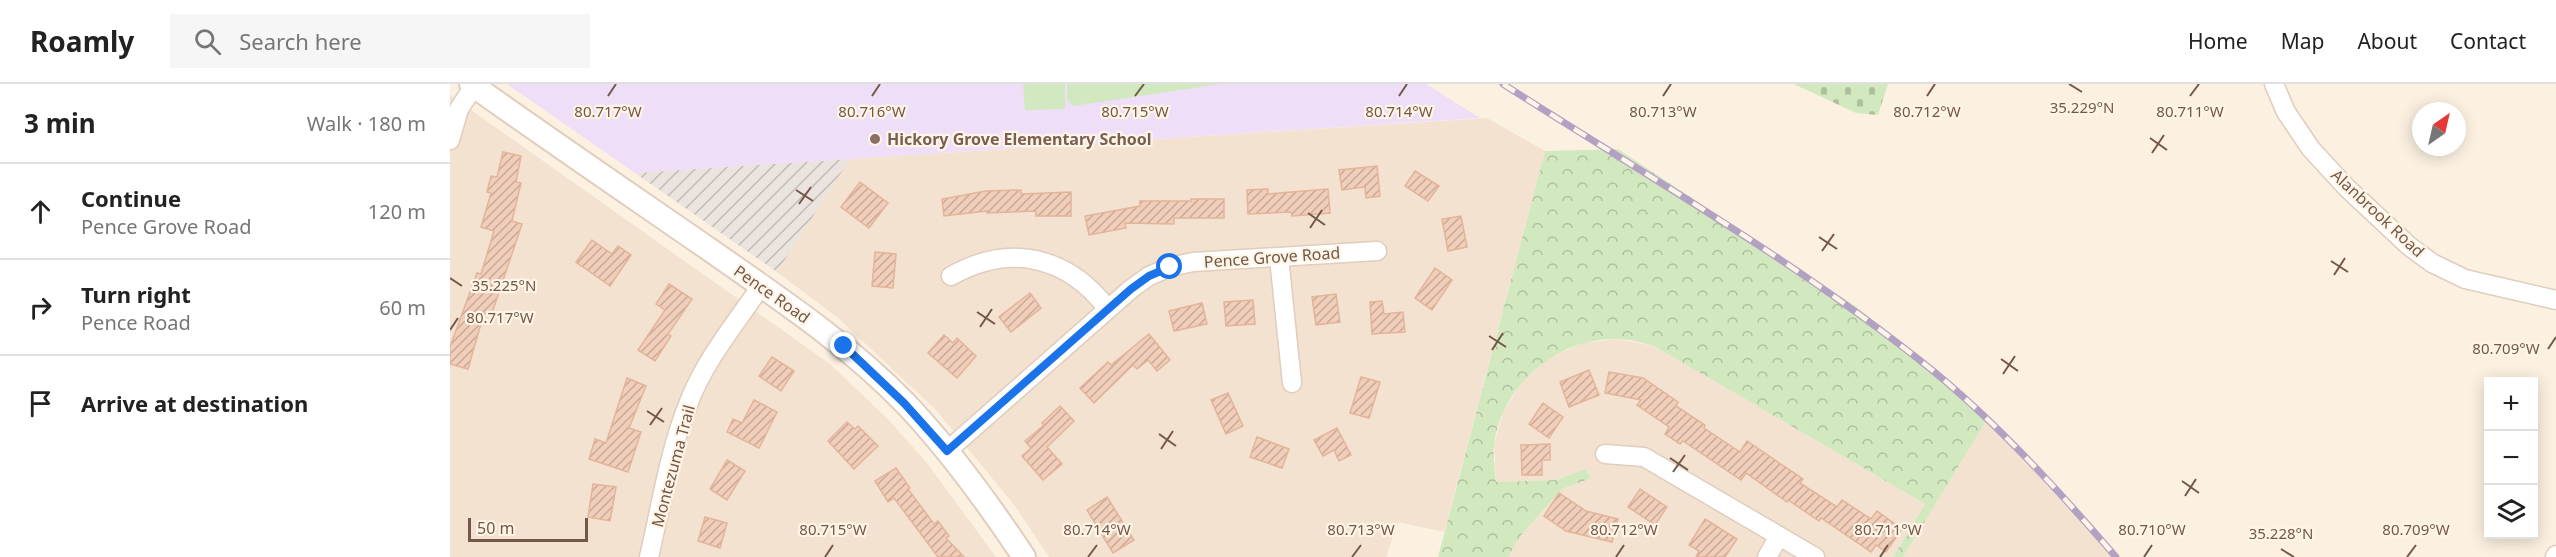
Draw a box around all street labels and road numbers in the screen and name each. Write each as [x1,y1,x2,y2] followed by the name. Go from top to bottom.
[2327,164,2429,262] street label: Alanbrook Road
[1203,241,1341,273] street label: Pence Grove Road
[730,260,814,328] street label: Pence Road
[646,402,700,530] street label: Montezuma Trail

